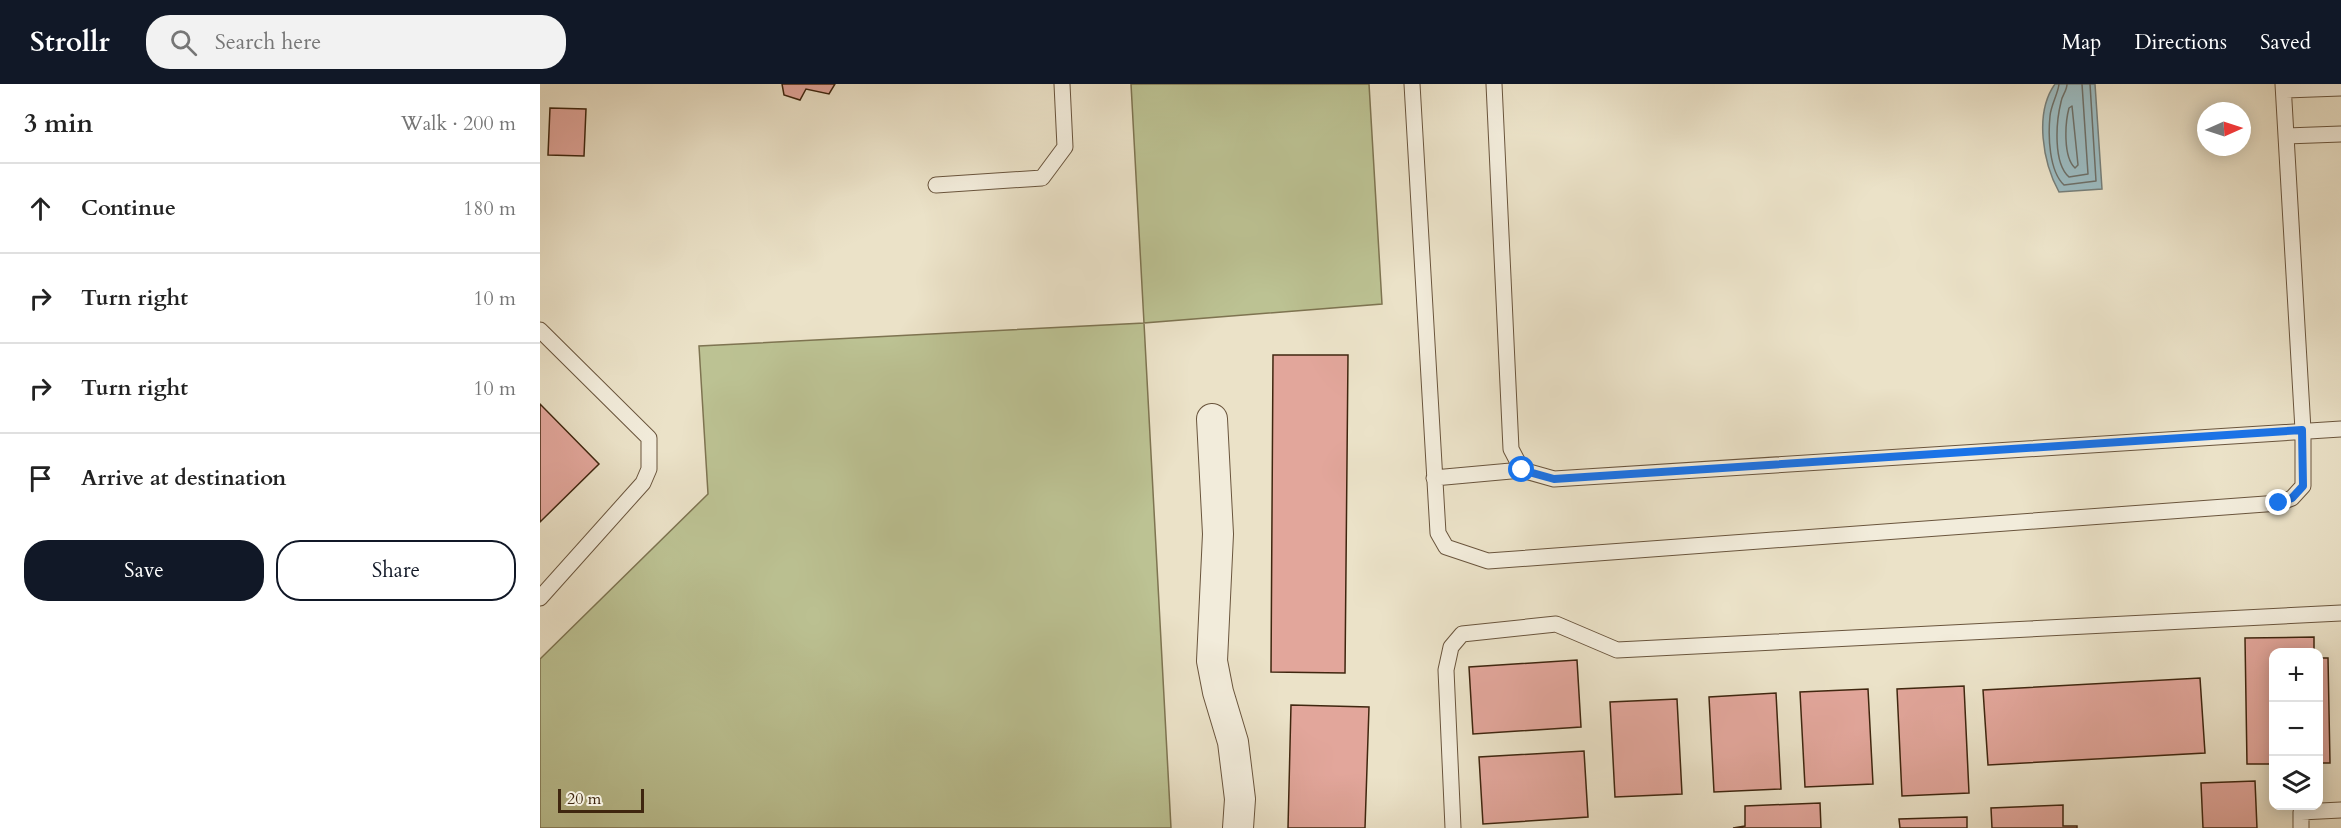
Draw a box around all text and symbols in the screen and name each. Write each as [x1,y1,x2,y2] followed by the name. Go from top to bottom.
[146,15,566,69] search box
[30,23,110,61] text: Strollr
[167,26,200,59] icon: search
[215,27,321,57] text: Search here
[2061,28,2101,57] text: Map
[2134,28,2227,57] text: Directions
[2260,28,2311,57] text: Saved
[2197,102,2251,156] north arrow
[24,106,93,141] text: 3 min
[401,110,516,137] text: Walk · 200 m
[24,192,57,225] icon: ahead
[81,193,176,223] text: Continue
[463,195,516,222] text: 180 m
[24,282,57,315] icon: right
[81,283,188,313] text: Turn right
[473,285,516,312] text: 10 m
[24,372,57,405] icon: right
[81,373,188,403] text: Turn right
[473,375,516,402] text: 10 m
[1508,456,1534,482] route start
[24,462,57,495] icon: arrive
[81,463,286,493] text: Arrive at destination
[2265,489,2291,515] route end
[24,540,264,601] button: Save
[276,540,516,601] button: Share
[2269,648,2323,810] map controls
[2269,648,2323,702] button: +
[2269,702,2323,756] button: −
[2269,756,2323,810] button: layers
[558,786,644,814] scale bar
[567,788,601,810] text: 20 m

